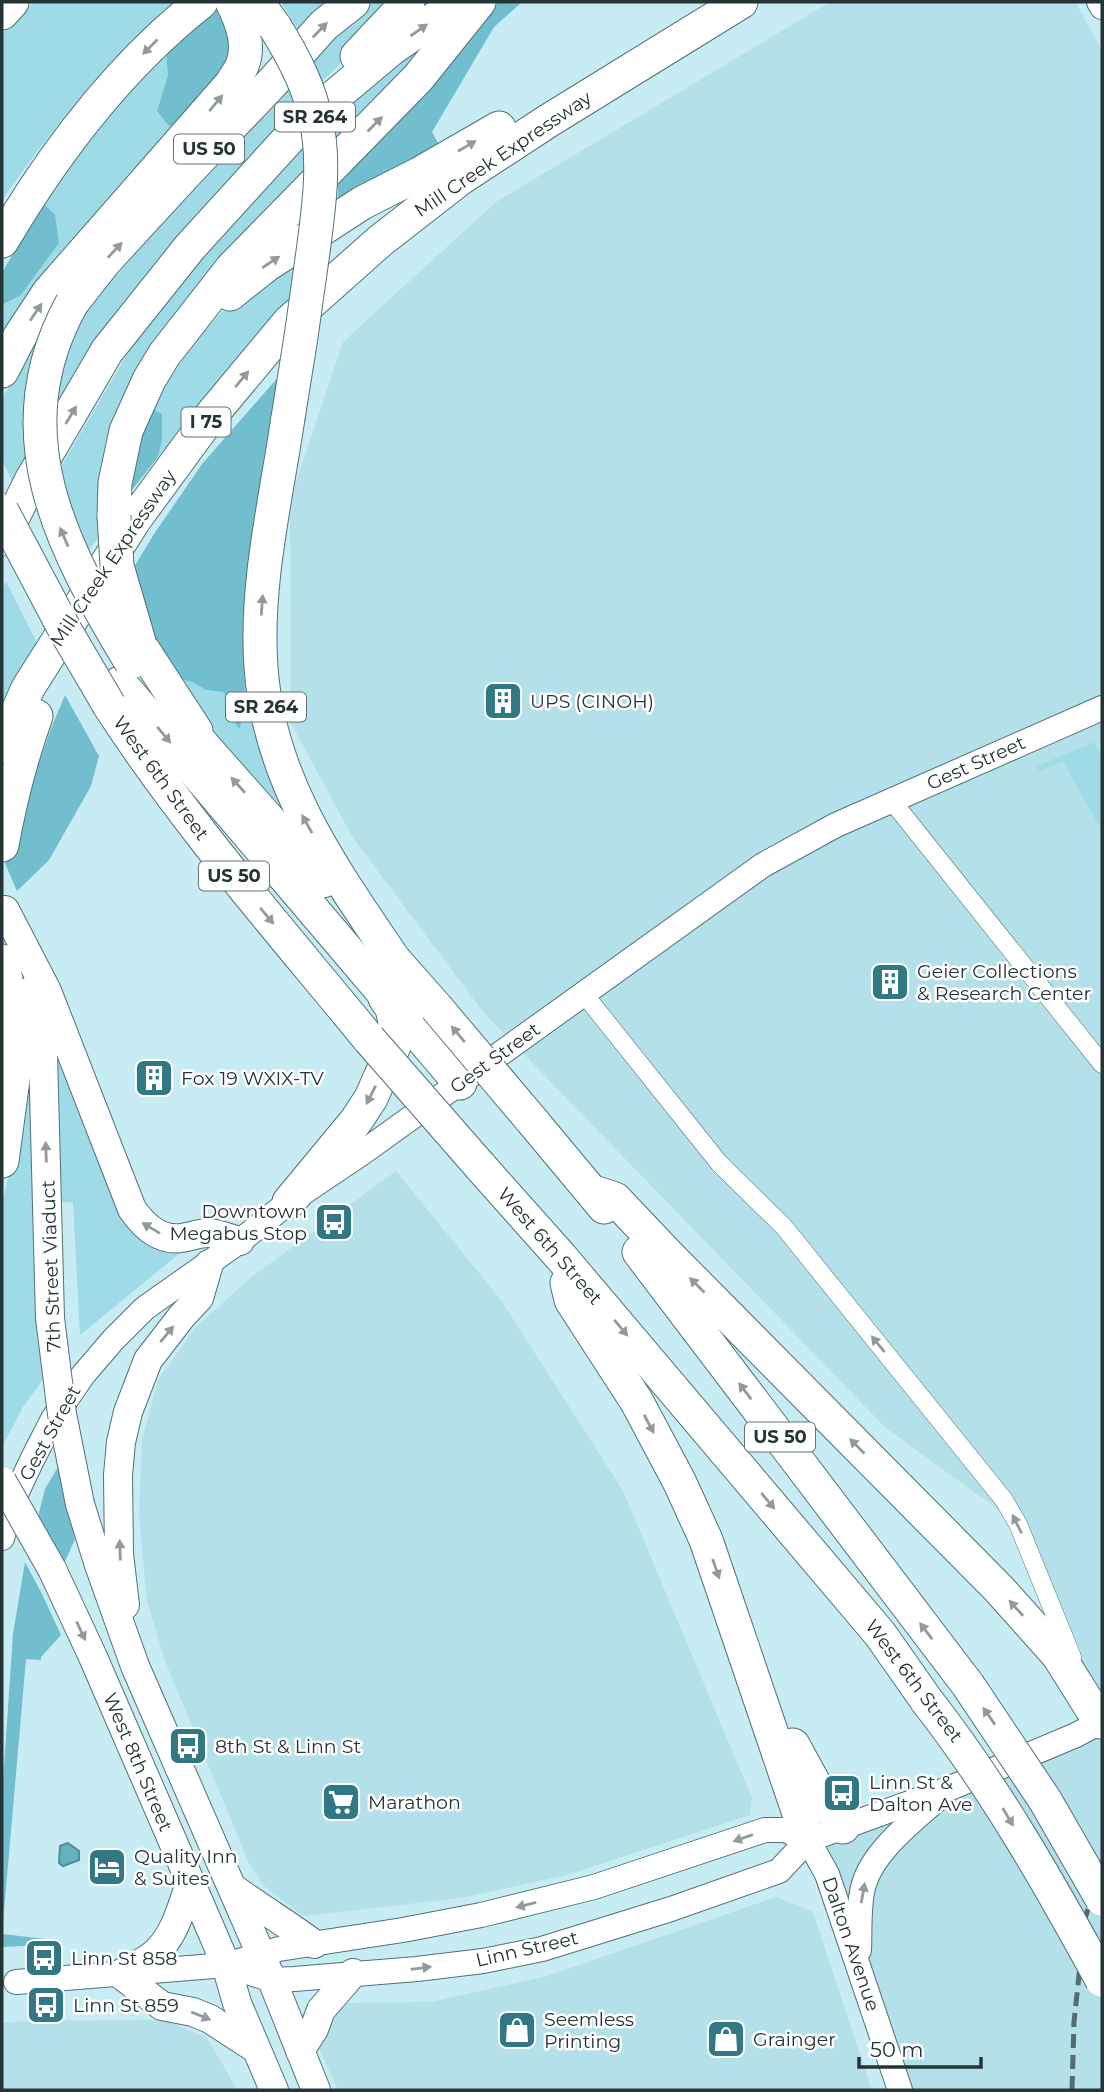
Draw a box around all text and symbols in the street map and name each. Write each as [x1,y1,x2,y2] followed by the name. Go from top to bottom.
[312,22,329,39] one-way arrow
[410,23,428,37] one-way arrow
[142,38,159,55] one-way arrow
[410,86,597,222] street label: Mill Creek Expressway
[208,94,223,111] one-way arrow
[275,103,355,132] road number: SR 264
[366,115,383,132] one-way arrow
[174,134,244,164] road number: US 50
[457,140,476,153] one-way arrow
[106,242,122,259] one-way arrow
[261,256,281,269] one-way arrow
[29,302,42,322] one-way arrow
[234,370,249,387] one-way arrow
[64,406,77,425] one-way arrow
[182,408,230,436] road number: I 75
[45,464,181,651] street label: Mill Creek Expressway
[58,527,69,548] one-way arrow
[257,594,268,616] one-way arrow
[482,680,524,722] building icon: UPS (CINOH)
[530,690,654,713] place label: UPS (CINOH)
[226,692,306,722] road number: SR 264
[108,711,214,845] street label: West 6th Street
[156,726,171,743] one-way arrow
[923,731,1029,795] street label: Gest Street
[230,776,246,794] one-way arrow
[302,814,314,834] one-way arrow
[199,862,269,890] road number: US 50
[260,906,275,924] one-way arrow
[917,960,1091,1005] place label: Geier Collections & Research Center
[869,961,911,1003] building icon: Geier Collections & Research Center
[446,1018,545,1098] street label: Gest Street
[451,1025,466,1042] one-way arrow
[133,1057,175,1099] building icon: Fox 19 WXIX-TV
[181,1067,325,1090] place label: Fox 19 WXIX-TV
[366,1085,378,1105] one-way arrow
[41,1141,52,1163] one-way arrow
[36,1179,65,1352] street label: 7th Street Viaduct
[493,1183,607,1310] street label: West 6th Street
[169,1200,307,1245] place label: Downtown Megabus Stop
[313,1201,355,1243] bus stop icon: Downtown Megabus Stop
[142,1222,161,1235] one-way arrow
[688,1276,705,1293] one-way arrow
[613,1319,628,1336] one-way arrow
[160,1325,175,1343] one-way arrow
[872,1335,886,1353] one-way arrow
[14,1381,86,1485] street label: Gest Street
[738,1382,752,1400] one-way arrow
[643,1414,654,1434] one-way arrow
[745,1422,815,1452] road number: US 50
[850,1438,866,1455] one-way arrow
[760,1492,776,1510] one-way arrow
[1012,1514,1023,1534] one-way arrow
[114,1539,125,1561] one-way arrow
[711,1558,722,1579] one-way arrow
[1009,1600,1024,1617] one-way arrow
[860,1615,968,1747] street label: West 6th Street
[75,1621,86,1641] one-way arrow
[920,1622,934,1640] one-way arrow
[98,1689,178,1835] street label: West 8th Street
[982,1707,996,1725] one-way arrow
[167,1725,209,1767] bus stop icon: 8th St & Linn St
[215,1735,361,1758] place label: 8th St & Linn St
[869,1771,973,1816] place label: Linn St & Dalton Ave
[821,1772,863,1814] bus stop icon: Linn St & Dalton Ave
[320,1781,362,1823] supermarket icon: Marathon
[368,1791,461,1814] place label: Marathon
[1002,1807,1015,1826] one-way arrow
[733,1833,754,1844] one-way arrow
[134,1845,238,1890] place label: Quality Inn & Suites
[86,1846,128,1888] hotel icon: Quality Inn & Suites
[817,1874,885,2014] street label: Dalton Avenue
[857,1882,868,1904] one-way arrow
[515,1900,537,1911] one-way arrow
[474,1926,581,1972] street label: Linn Street
[23,1937,65,1979] bus stop icon: Linn St 858
[71,1947,177,1970] place label: Linn St 858
[410,1963,432,1974] one-way arrow
[25,1984,67,2026] bus stop icon: Linn St 859
[73,1994,179,2017] place label: Linn St 859
[544,2008,634,2053] place label: Seemless Printing
[496,2009,538,2051] shop icon: Seemless Printing
[190,2010,211,2021] one-way arrow
[705,2018,747,2060] shop icon: Grainger
[859,2025,982,2070] scale bar
[753,2028,836,2051] place label: Grainger
[870,2037,924,2062] text: 50 m

